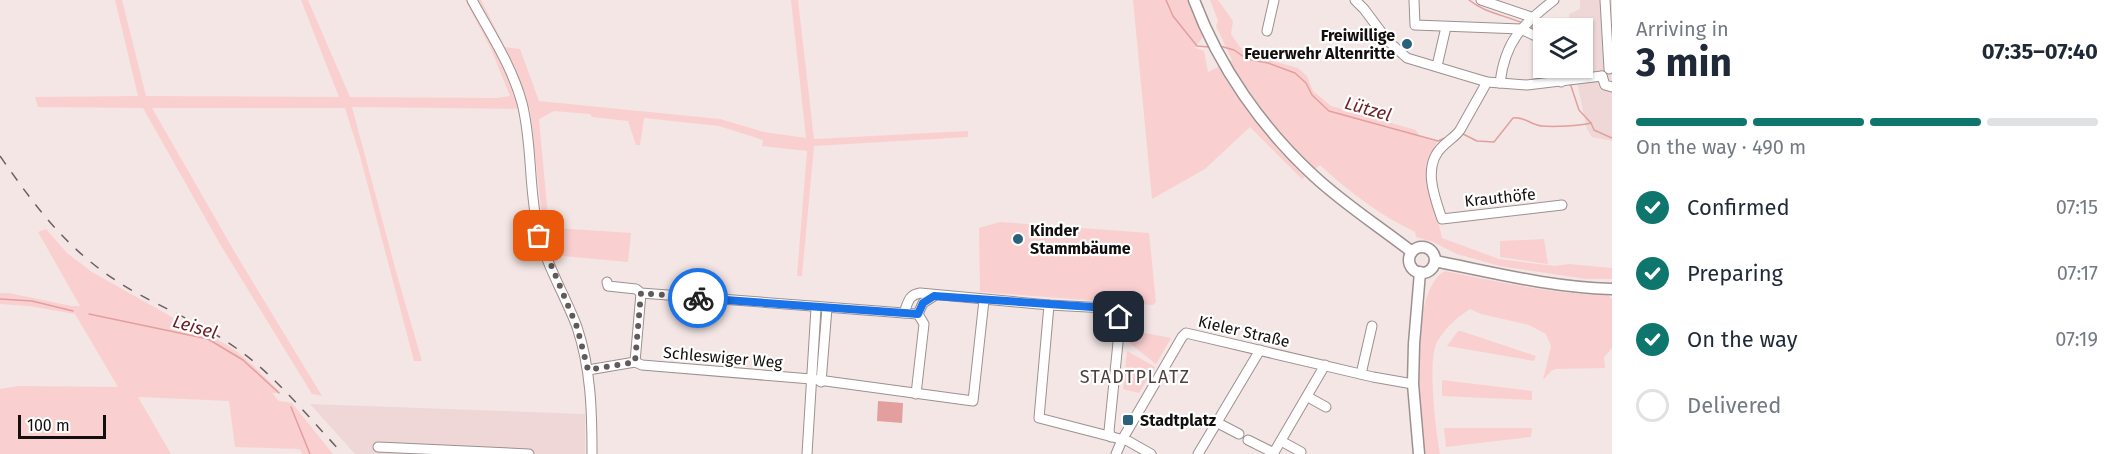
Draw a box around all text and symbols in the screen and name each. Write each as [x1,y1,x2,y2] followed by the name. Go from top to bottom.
[1636,17,1729,41] text: Arriving in
[1533,18,1593,78] map controls
[1533,18,1593,78] button: layers
[1244,26,1395,63] place label: Freiwillige Feuerwehr Altenritte
[1400,37,1414,51] marker: Freiwillige Feuerwehr Altenritte
[1982,38,2098,65] text: 07:35–07:40
[1636,40,1732,86] text: 3 min
[1342,92,1394,126] water label: Lützel
[1636,135,1806,159] text: On the way · 490 m
[1464,184,1537,211] street label: Krauthöfe
[1636,191,1669,224] icon: check
[1687,194,1790,221] text: Confirmed
[2056,195,2098,219] text: 07:15
[513,210,564,261] pin
[522,219,555,252] icon: bag
[1030,221,1131,258] place label: Kinder Stammbäume
[1011,232,1025,246] marker: Kinder Stammbäume
[1636,257,1669,290] icon: check
[1687,260,1783,287] text: Preparing
[2057,261,2098,285] text: 07:17
[668,268,728,328] courier
[682,282,715,315] icon: bike
[1093,291,1144,342] pin
[1102,300,1135,333] icon: home
[170,310,220,344] water label: Leisel
[1196,312,1292,351] street label: Kieler Straße
[1636,323,1669,356] icon: check
[1687,326,1798,353] text: On the way
[2055,327,2098,351] text: 07:19
[662,343,784,372] street label: Schleswiger Weg
[1080,366,1190,388] district label: STADTPLATZ
[1687,392,1782,419] text: Delivered
[1140,411,1217,430] place label: Stadtplatz
[18,412,106,440] scale bar
[1121,413,1135,427] marker: Stadtplatz
[27,416,70,435] text: 100 m

